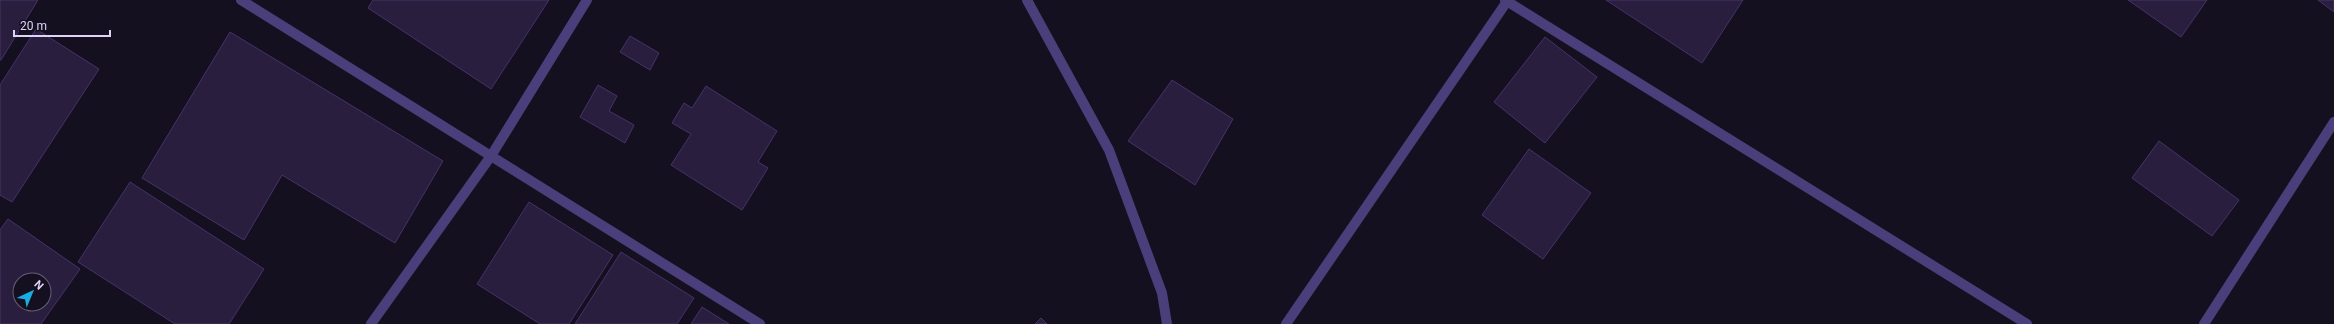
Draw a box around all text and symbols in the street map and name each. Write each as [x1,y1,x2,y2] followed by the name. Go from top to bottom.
[14,12,110,38] scale bar
[20,19,47,33] text: 20 m
[12,272,52,312] north arrow
[31,278,46,293] text: N

